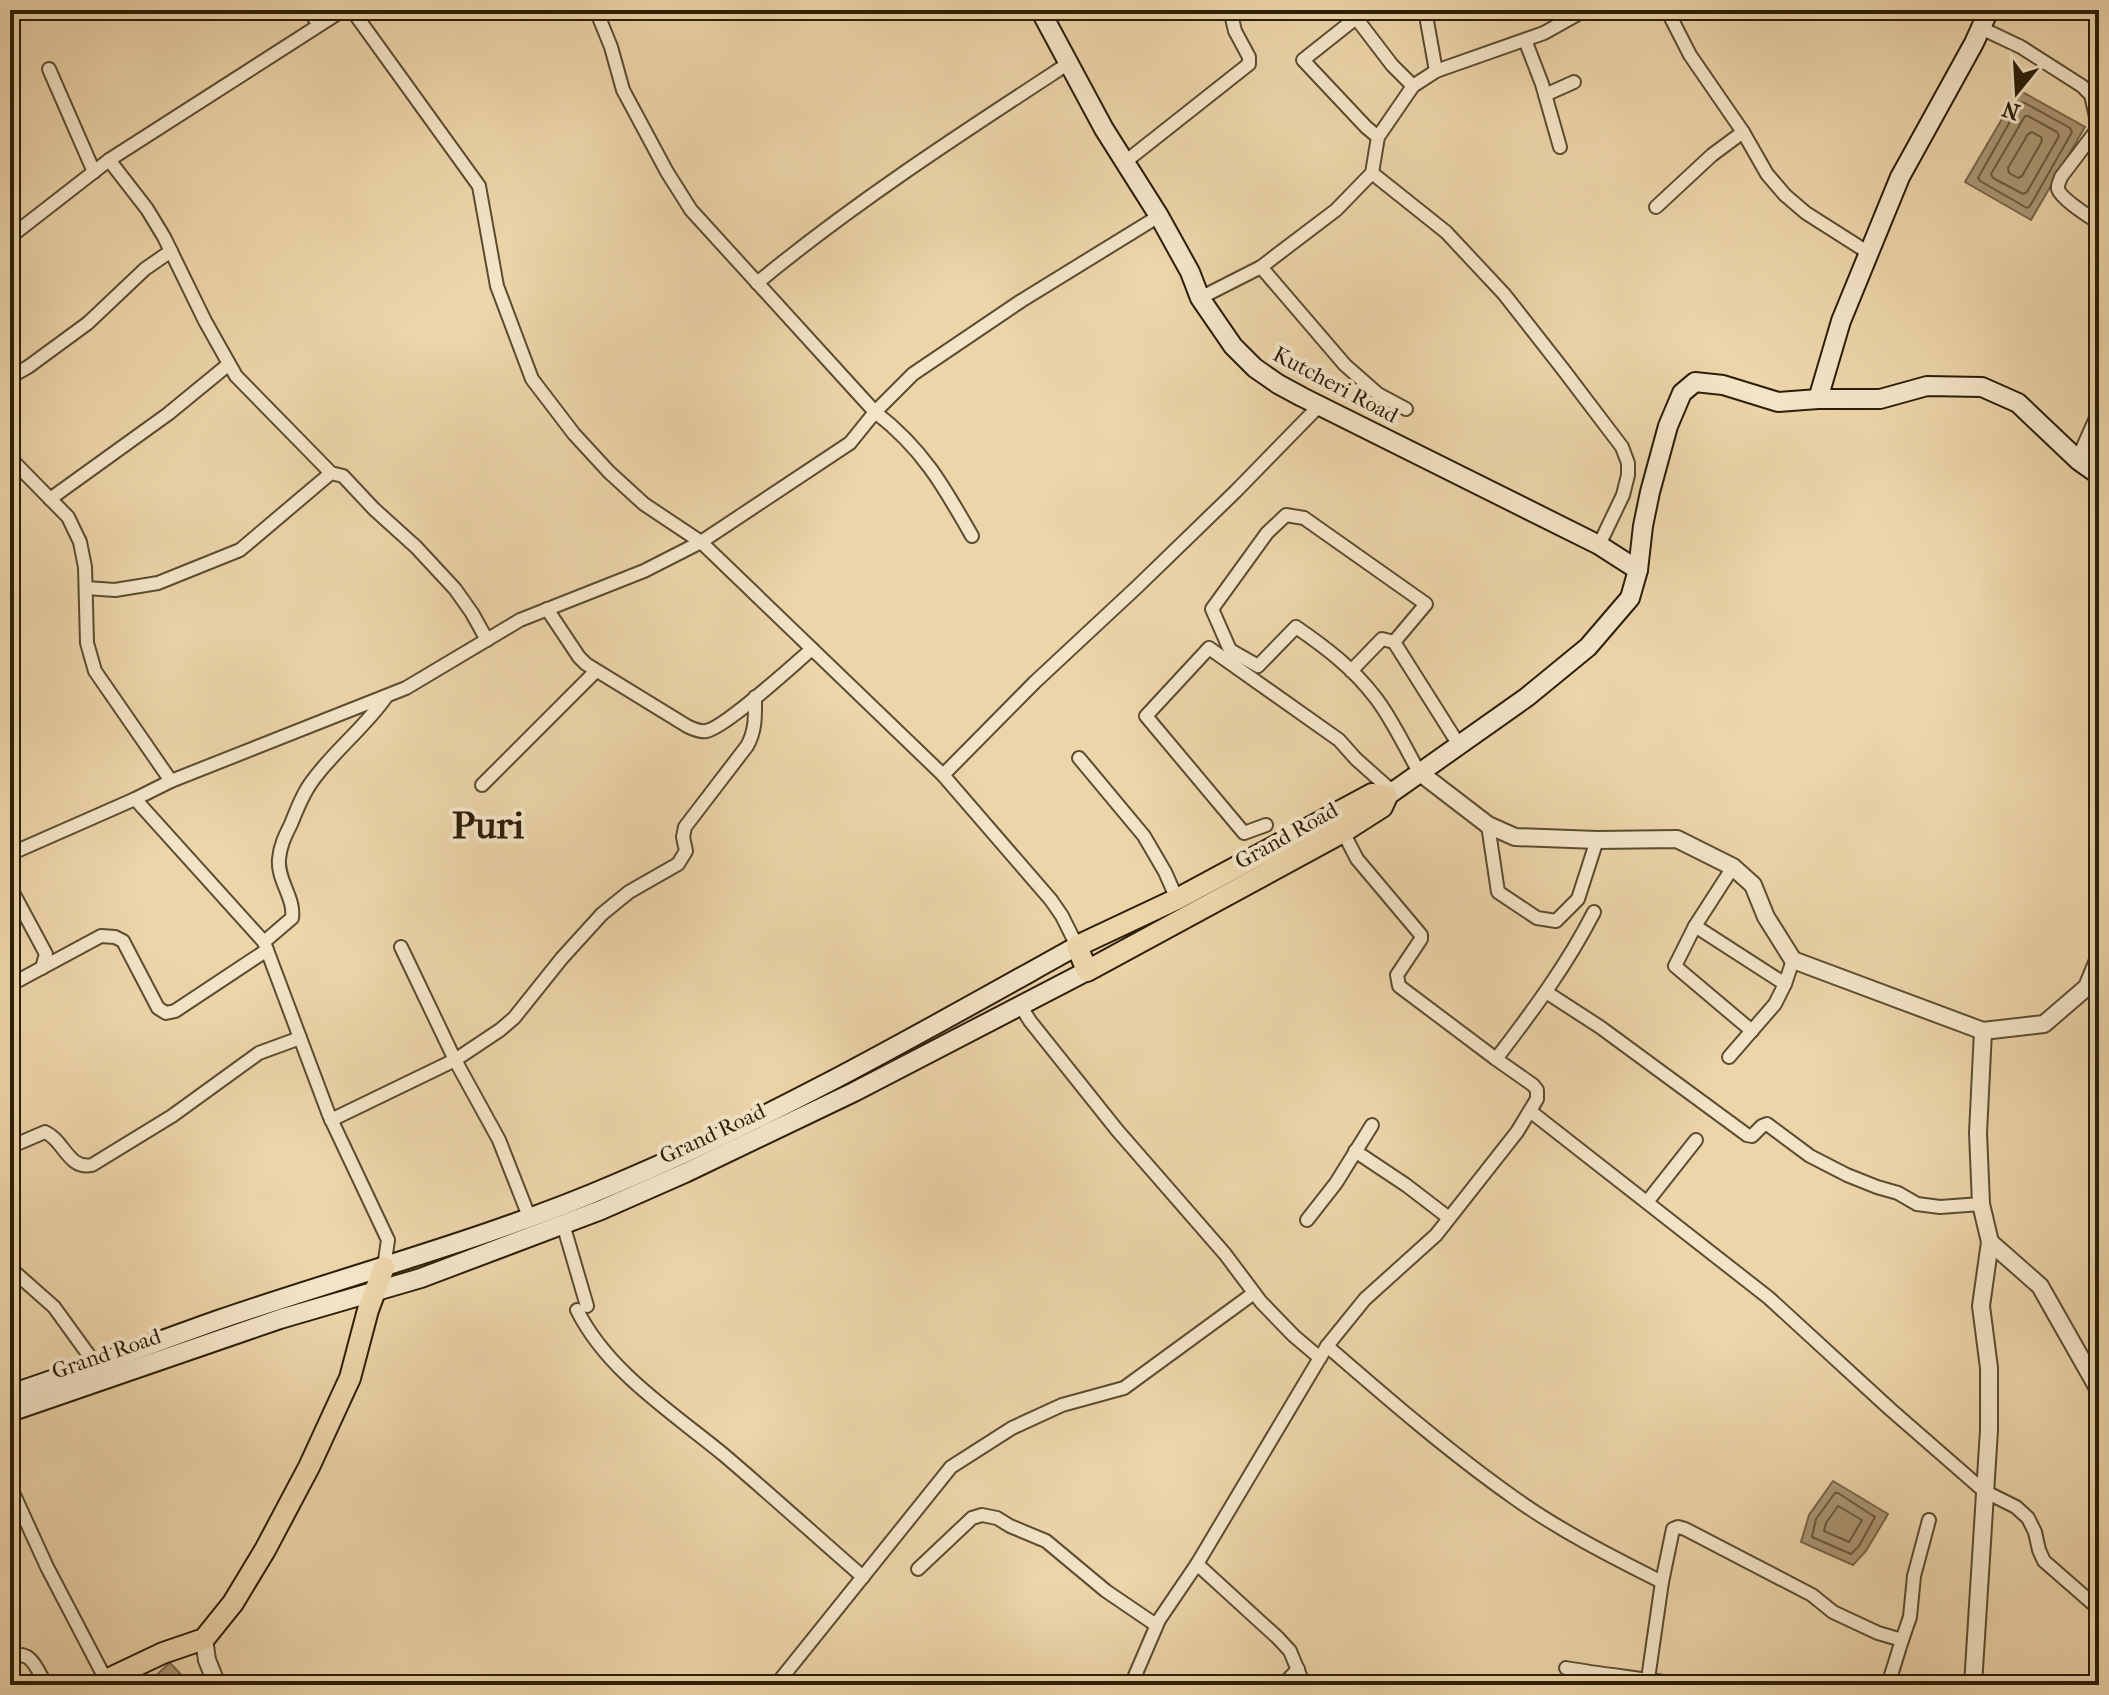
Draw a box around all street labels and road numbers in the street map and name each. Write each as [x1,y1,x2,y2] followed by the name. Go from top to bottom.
[1268,341,1403,429] street label: Kutcheri Road
[1231,797,1343,875] street label: Grand Road
[656,1098,770,1170] street label: Grand Road
[48,1323,165,1385] street label: Grand Road

